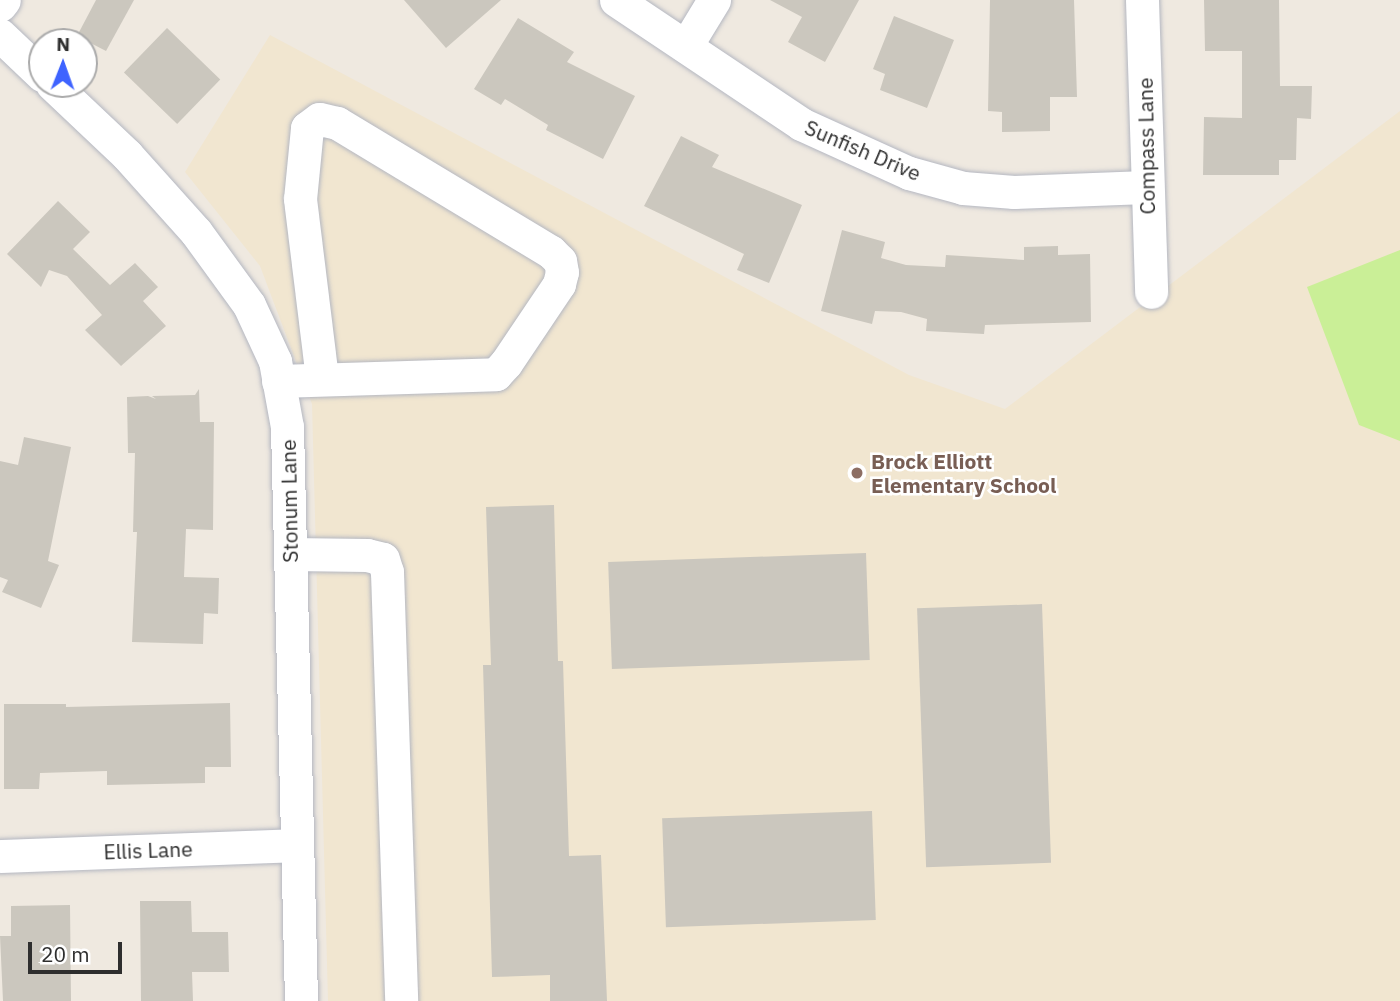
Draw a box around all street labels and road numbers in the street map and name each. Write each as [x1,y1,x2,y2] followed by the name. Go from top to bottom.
[1132,77,1160,215] street label: Compass Lane
[801,114,925,186] street label: Sunfish Drive
[275,439,303,563] street label: Stonum Lane
[103,836,193,864] street label: Ellis Lane

